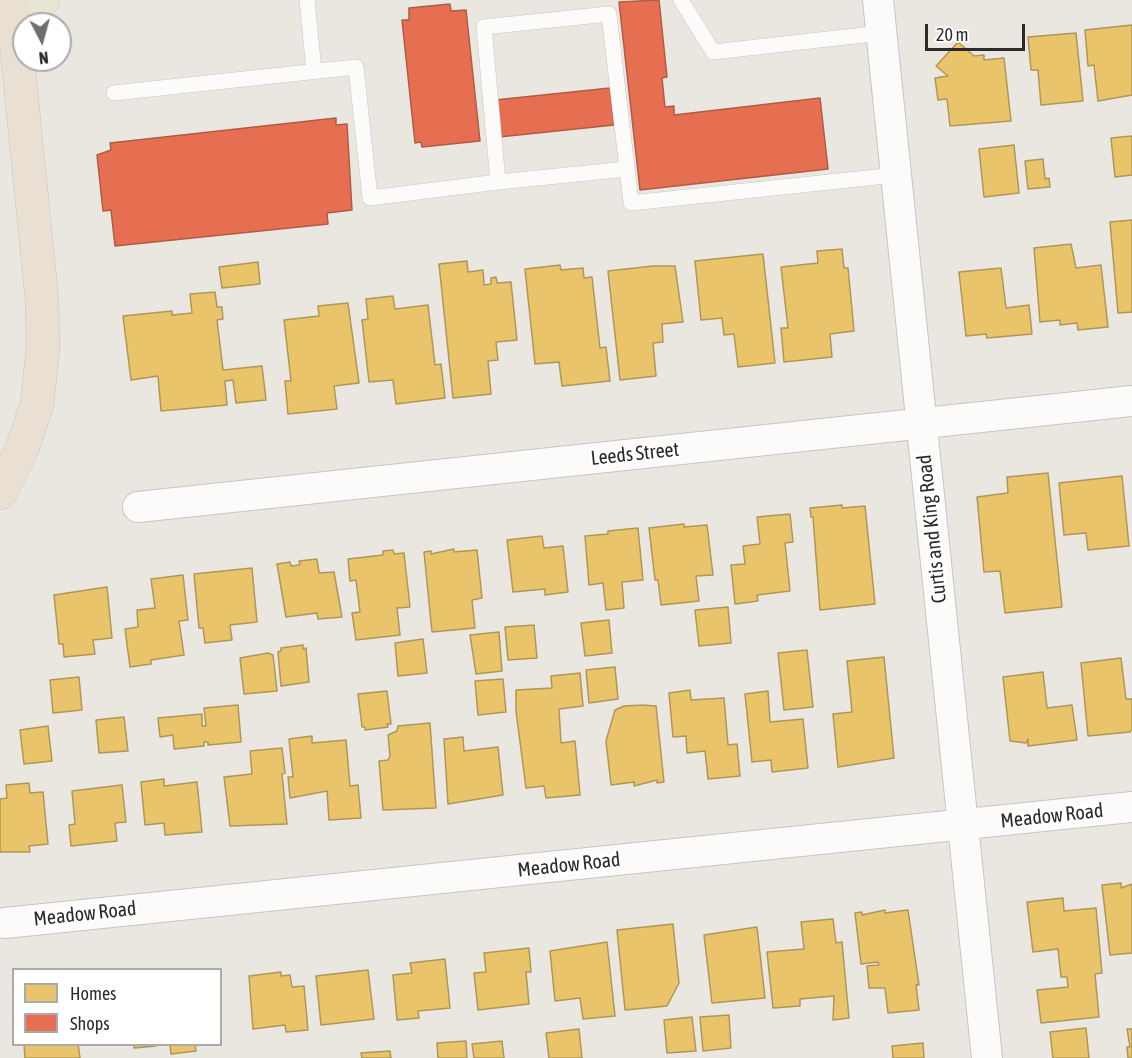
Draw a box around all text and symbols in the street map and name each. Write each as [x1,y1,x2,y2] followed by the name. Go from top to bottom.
[12,12,72,72] north arrow
[928,12,1028,50] scale bar
[936,24,968,45] text: 20 m
[38,48,49,67] text: N
[590,437,680,471] street label: Leeds Street
[912,453,952,605] street label: Curtis and King Road
[999,799,1105,833] street label: Meadow Road
[516,848,622,882] street label: Meadow Road
[32,897,138,931] street label: Meadow Road
[12,968,222,1046] legend
[70,983,116,1004] text: Homes
[70,1013,110,1034] text: Shops

